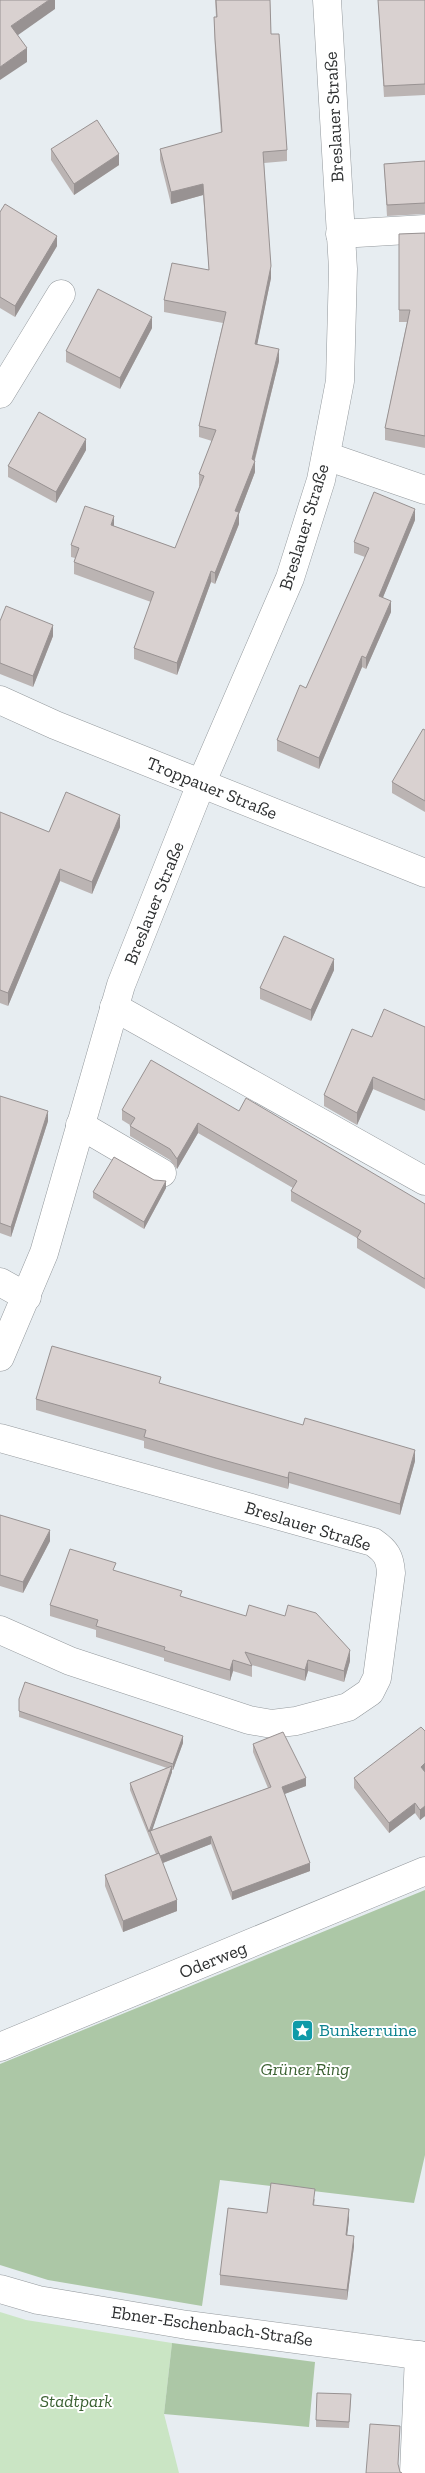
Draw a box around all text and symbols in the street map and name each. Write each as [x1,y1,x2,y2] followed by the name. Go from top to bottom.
[320,51,348,183] street label: Breslauer Straße
[274,461,334,593] street label: Breslauer Straße
[144,752,280,824] street label: Troppauer Straße
[119,838,189,968] street label: Breslauer Straße
[242,1496,374,1556] street label: Breslauer Straße
[176,1936,250,1983] street label: Oderweg
[291,2018,315,2042] place icon: Bunkerruine
[319,2019,417,2041] place label: Bunkerruine
[261,2058,350,2080] park label: Grüner Ring
[110,2301,314,2351] street label: Ebner-Eschenbach-Straße
[40,2390,112,2412] park label: Stadtpark

